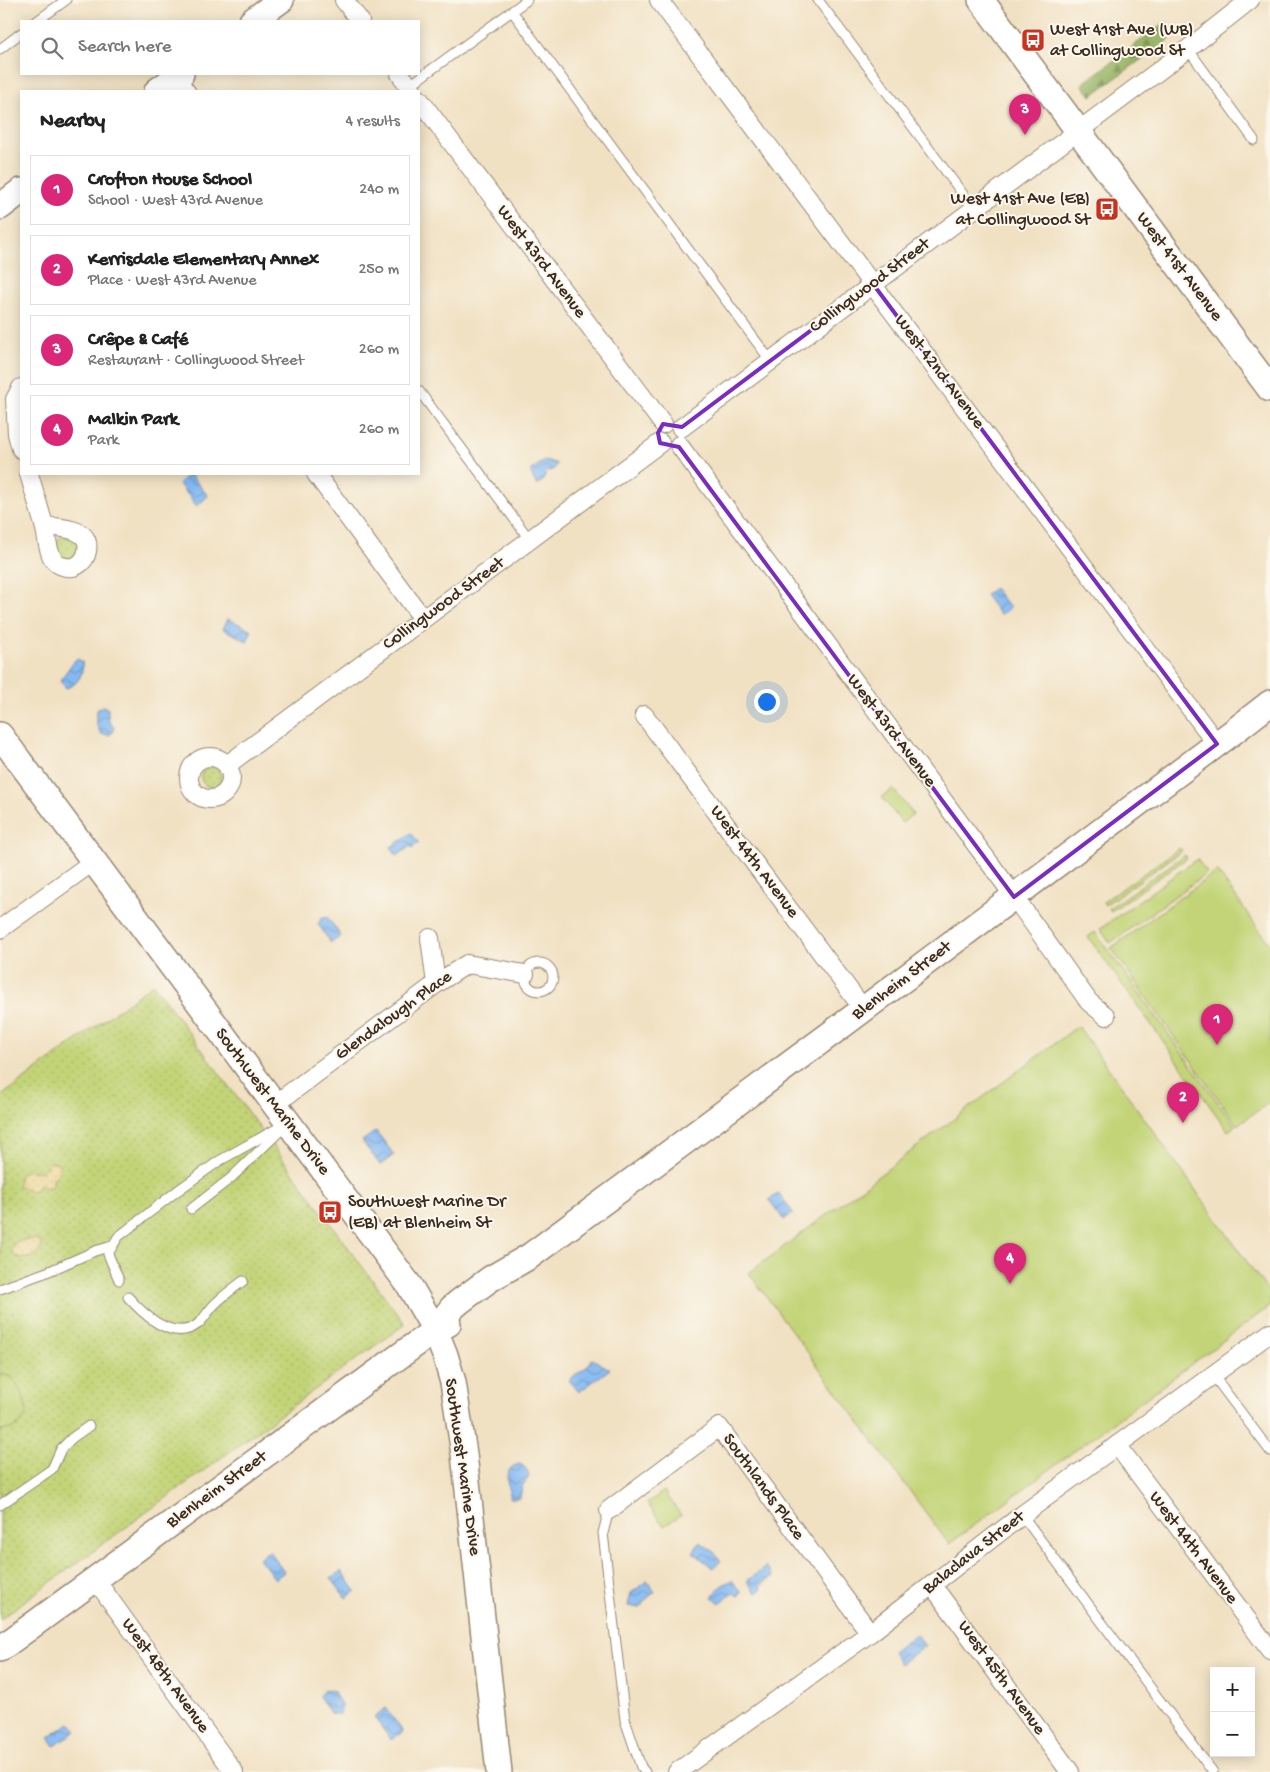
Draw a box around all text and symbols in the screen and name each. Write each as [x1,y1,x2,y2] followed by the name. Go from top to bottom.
[20,20,420,75] search box
[1050,20,1194,62] place label: West 41st Ave (WB) at Collingwood St
[1020,27,1046,53] bus stop icon: West 41st Ave (WB) at Collingwood St
[38,34,66,62] icon: search
[78,36,172,59] text: Search here
[1009,94,1041,135] pin: 3
[40,110,105,135] text: Nearby
[345,113,400,132] text: 4 results
[88,169,252,192] text: Crofton House School
[54,181,60,200] text: 1
[359,181,399,200] text: 240 m
[950,189,1092,231] place label: West 41st Ave (EB) at Collingwood St
[88,192,263,211] text: School · West 43rd Avenue
[1094,196,1120,222] bus stop icon: West 41st Ave (EB) at Collingwood St
[492,201,591,323] street label: West 43rd Avenue
[1131,208,1227,326] street label: West 41st Avenue
[806,233,936,338] street label: Collingwood Street
[88,249,319,272] text: Kerrisdale Elementary Annex
[53,261,61,280] text: 2
[359,261,399,280] text: 250 m
[88,272,256,291] text: Place · West 43rd Avenue
[889,311,989,434] street label: West 42nd Avenue
[88,329,188,352] text: Crêpe & Café
[53,341,61,360] text: 3
[359,341,399,360] text: 260 m
[88,352,304,371] text: Restaurant · Collingwood Street
[88,409,178,432] text: Malkin Park
[53,421,61,440] text: 4
[359,421,399,440] text: 260 m
[88,432,119,451] text: Park
[379,552,510,655] street label: Collingwood Street
[842,670,941,792] street label: West 43rd Avenue
[754,689,780,715] your location
[705,802,804,923] street label: West 44th Avenue
[847,936,957,1026] street label: Blenheim Street
[332,966,457,1065] street label: Glendalough Place
[1201,1004,1233,1045] pin: 1
[210,1024,335,1180] street label: Southwest Marine Drive
[1167,1082,1199,1123] pin: 2
[348,1192,507,1234] place label: Southwest Marine Dr (EB) at Blenheim St
[317,1199,343,1225] bus stop icon: Southwest Marine Dr (EB) at Blenheim St
[994,1243,1026,1284] pin: 4
[439,1377,485,1558] street label: Southwest Marine Drive
[717,1430,809,1545] street label: Southlands Place
[162,1446,273,1534] street label: Blenheim Street
[1144,1488,1243,1609] street label: West 44th Avenue
[918,1506,1030,1600] street label: Balaclava Street
[116,1615,214,1738] street label: West 48th Avenue
[952,1617,1050,1740] street label: West 45th Avenue
[1210,1667,1255,1757] map controls
[1210,1667,1255,1712] button: +
[1210,1712,1255,1757] button: −

